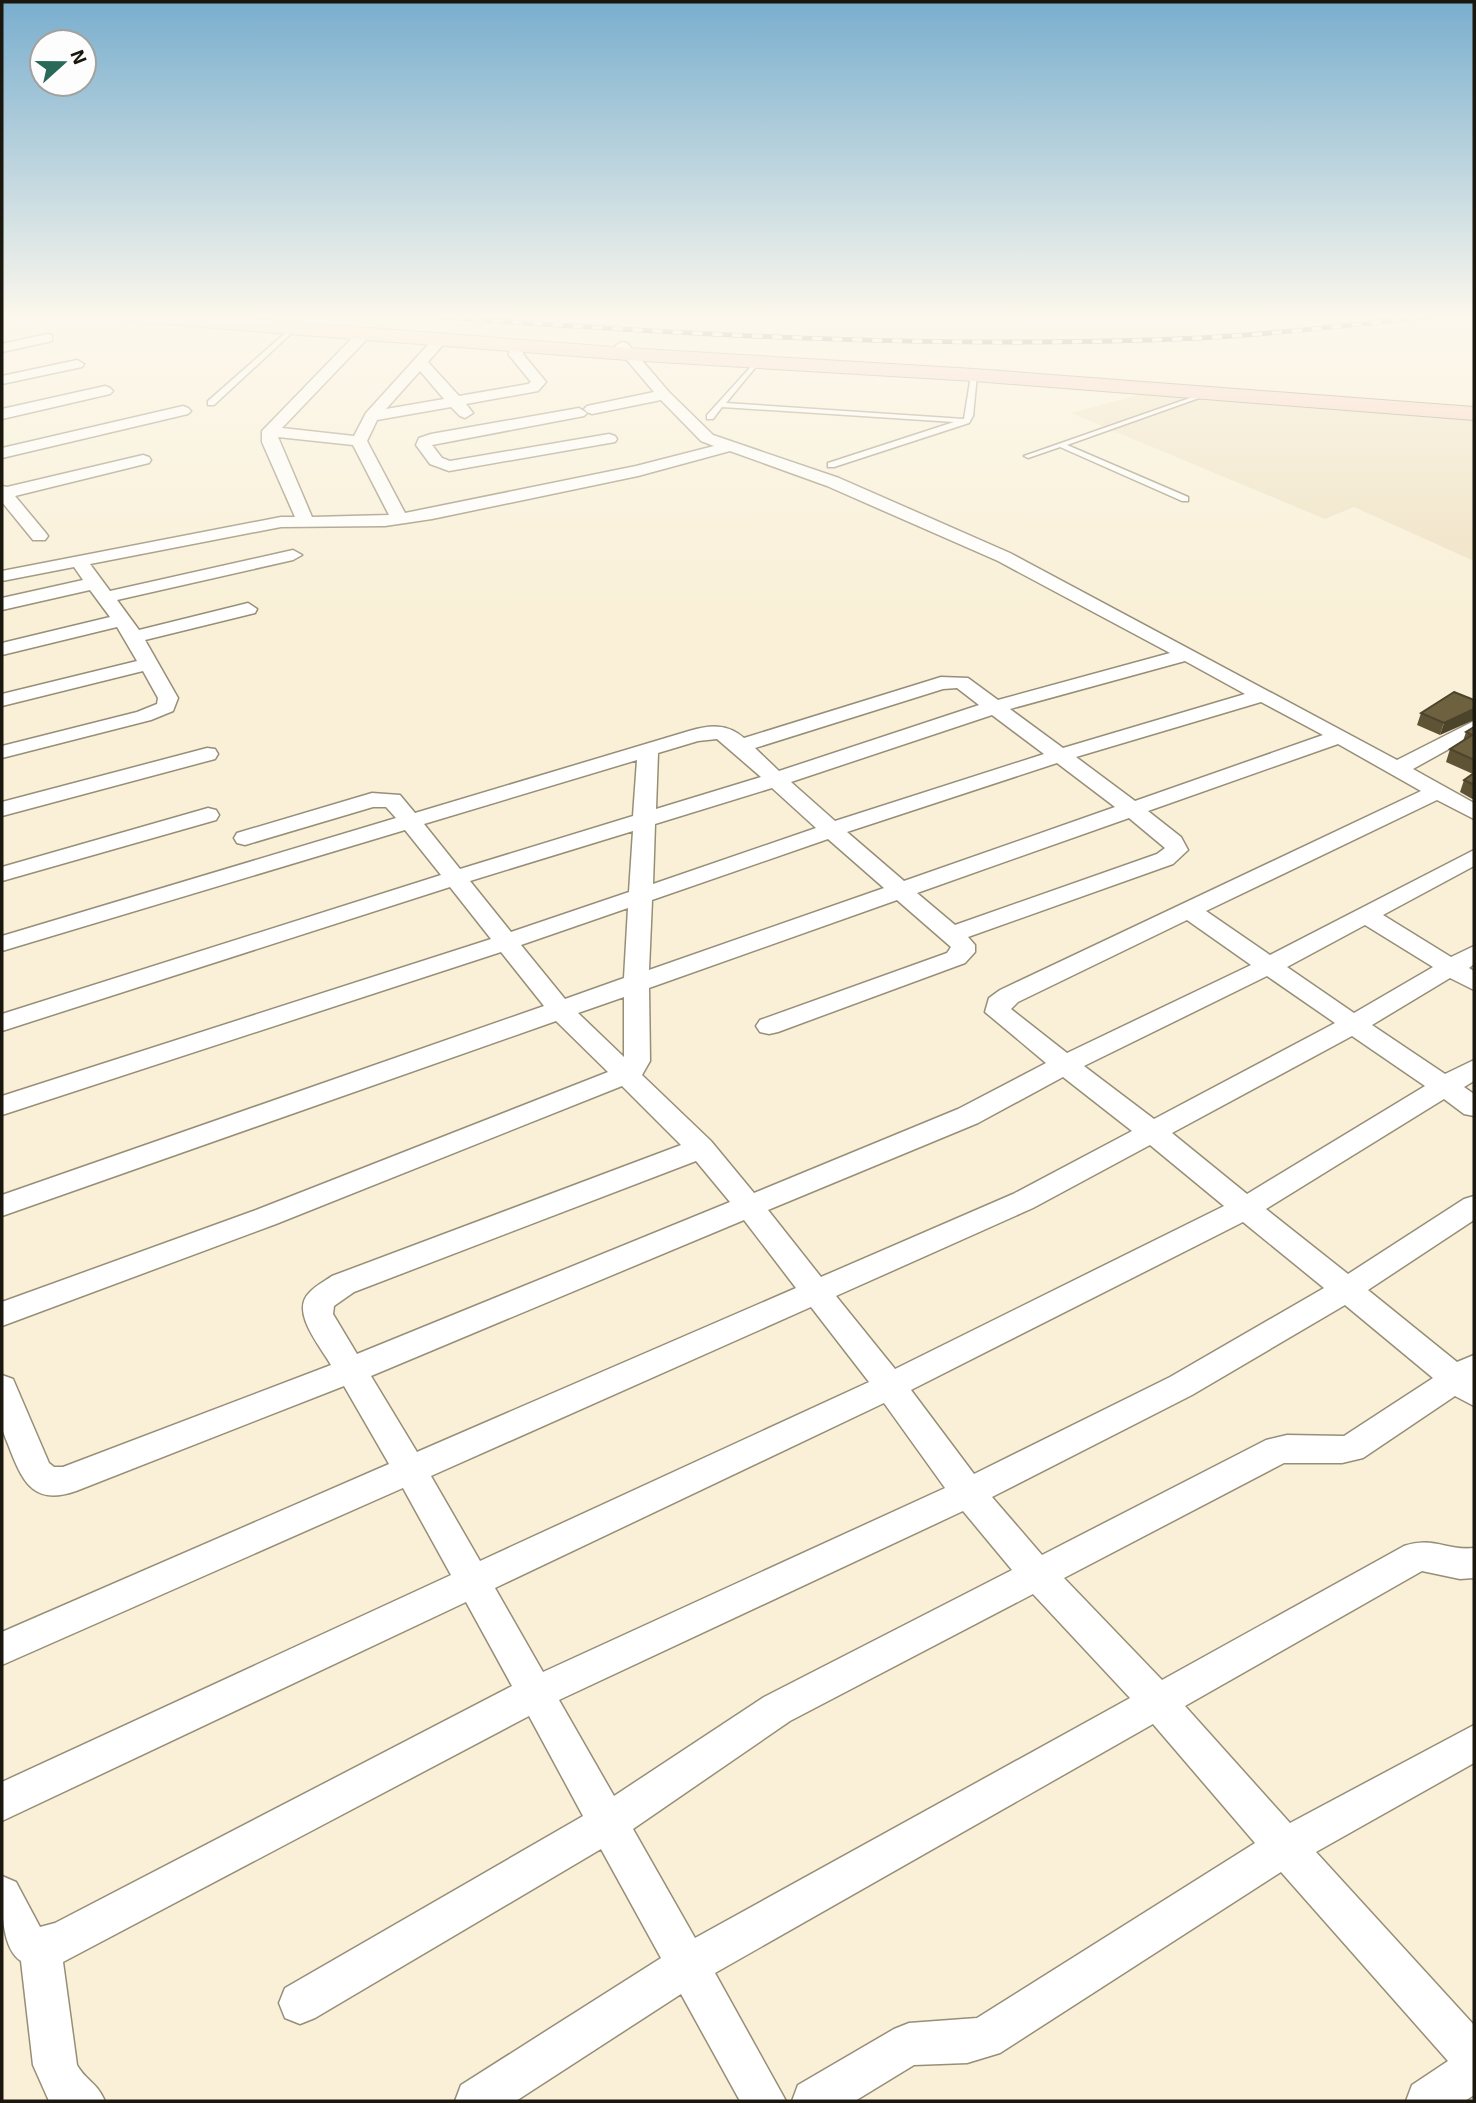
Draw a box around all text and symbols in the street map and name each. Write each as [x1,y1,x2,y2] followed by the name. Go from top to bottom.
[28,28,98,98] north arrow
[66,46,93,67] text: N

